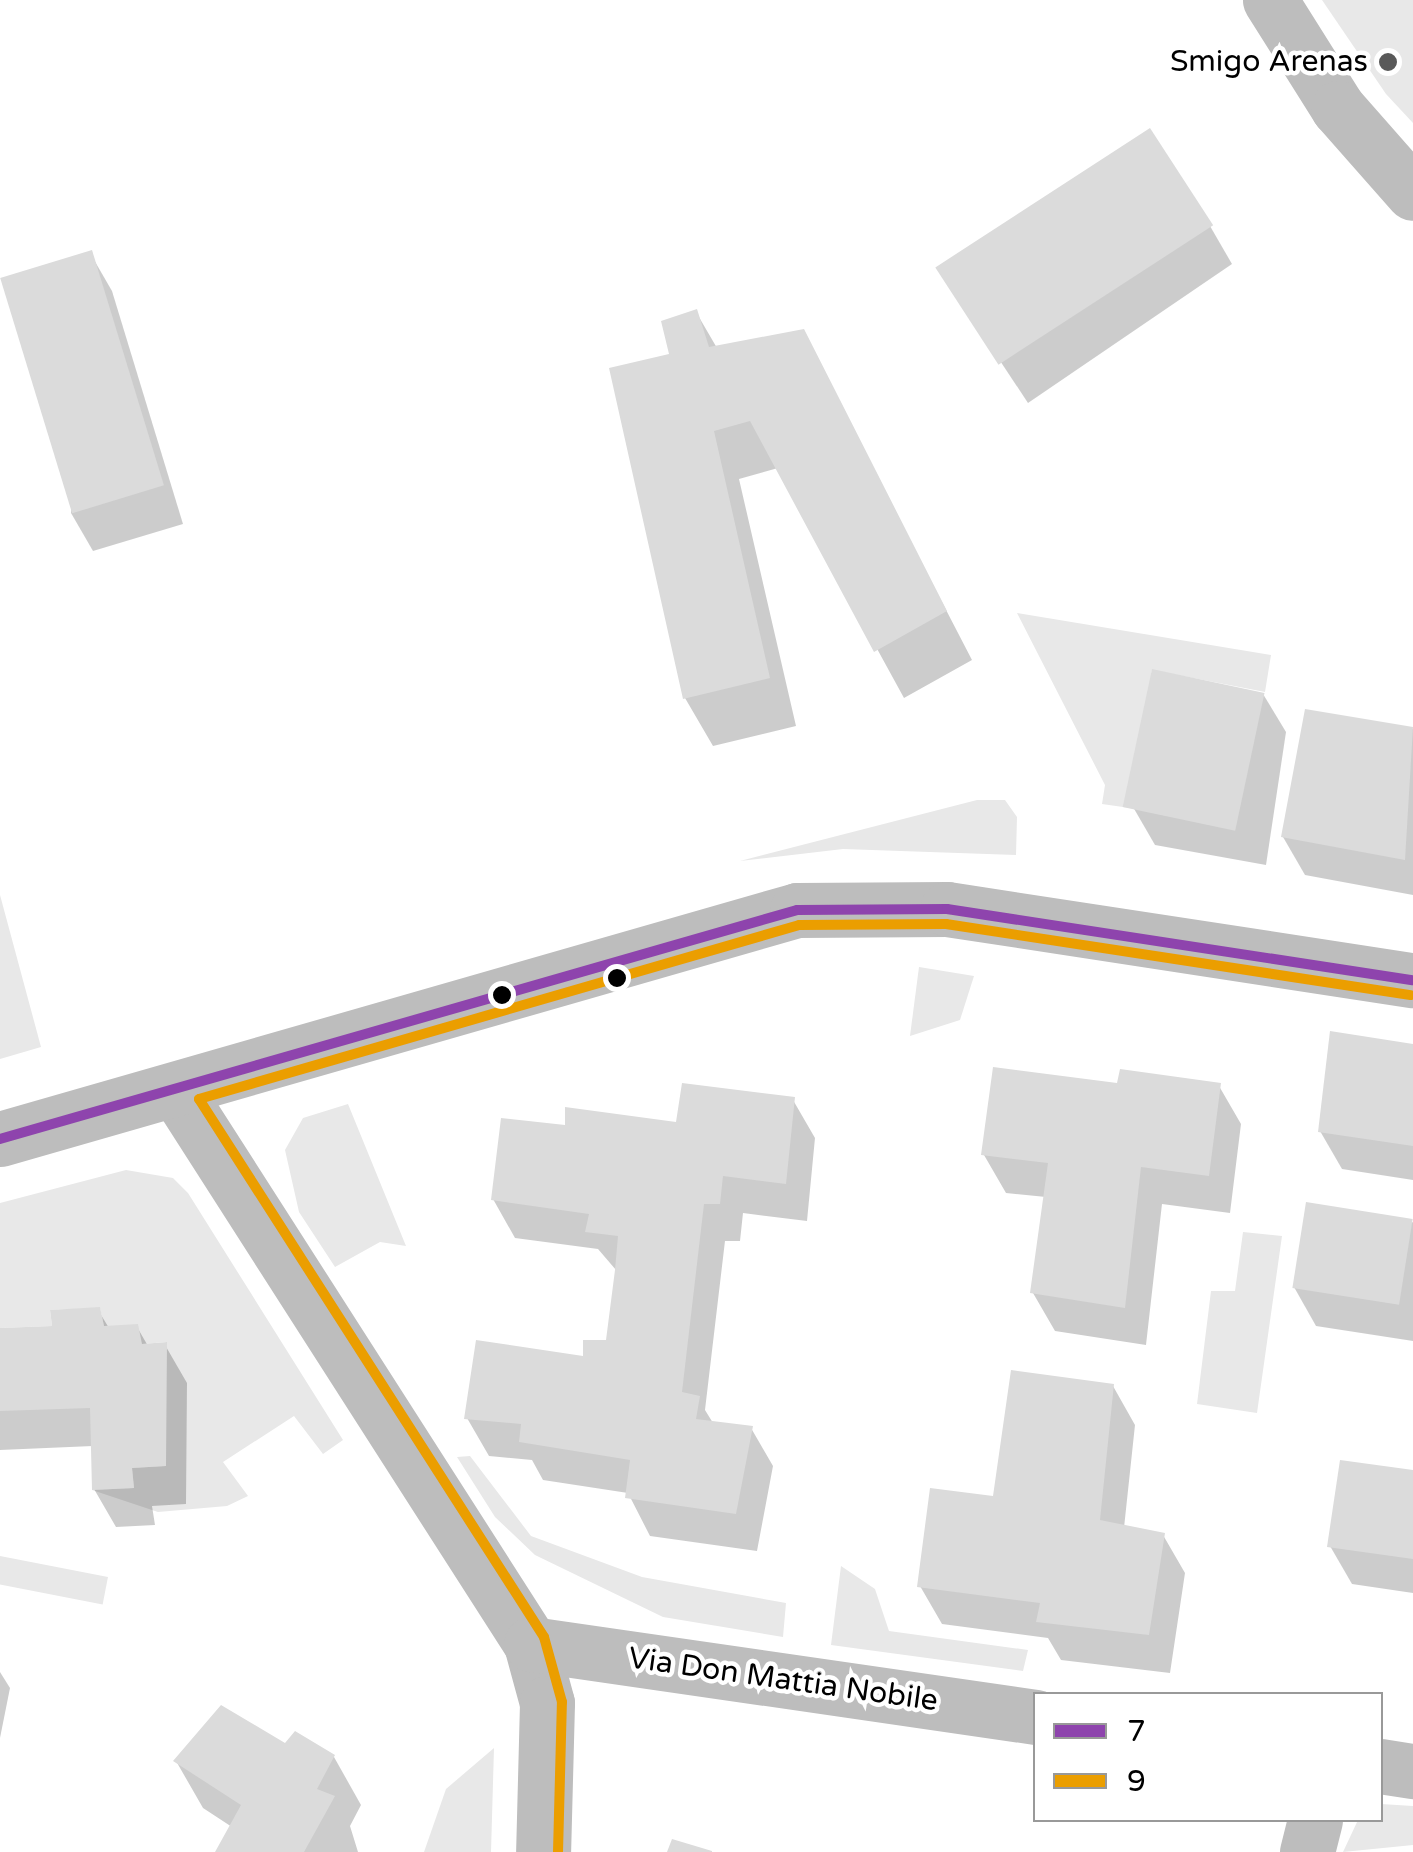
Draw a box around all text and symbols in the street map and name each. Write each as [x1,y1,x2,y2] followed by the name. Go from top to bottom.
[1170,44,1368,80] place label: Smigo Arenas
[1377,51,1399,73] marker: Smigo Arenas
[607,968,627,988] unlabelled marker
[492,985,512,1005] unlabelled marker
[626,1640,940,1720] street label: Via Don Mattia Nobile
[1033,1692,1383,1822] legend
[1127,1713,1146,1750] text: 7
[1127,1763,1146,1800] text: 9

